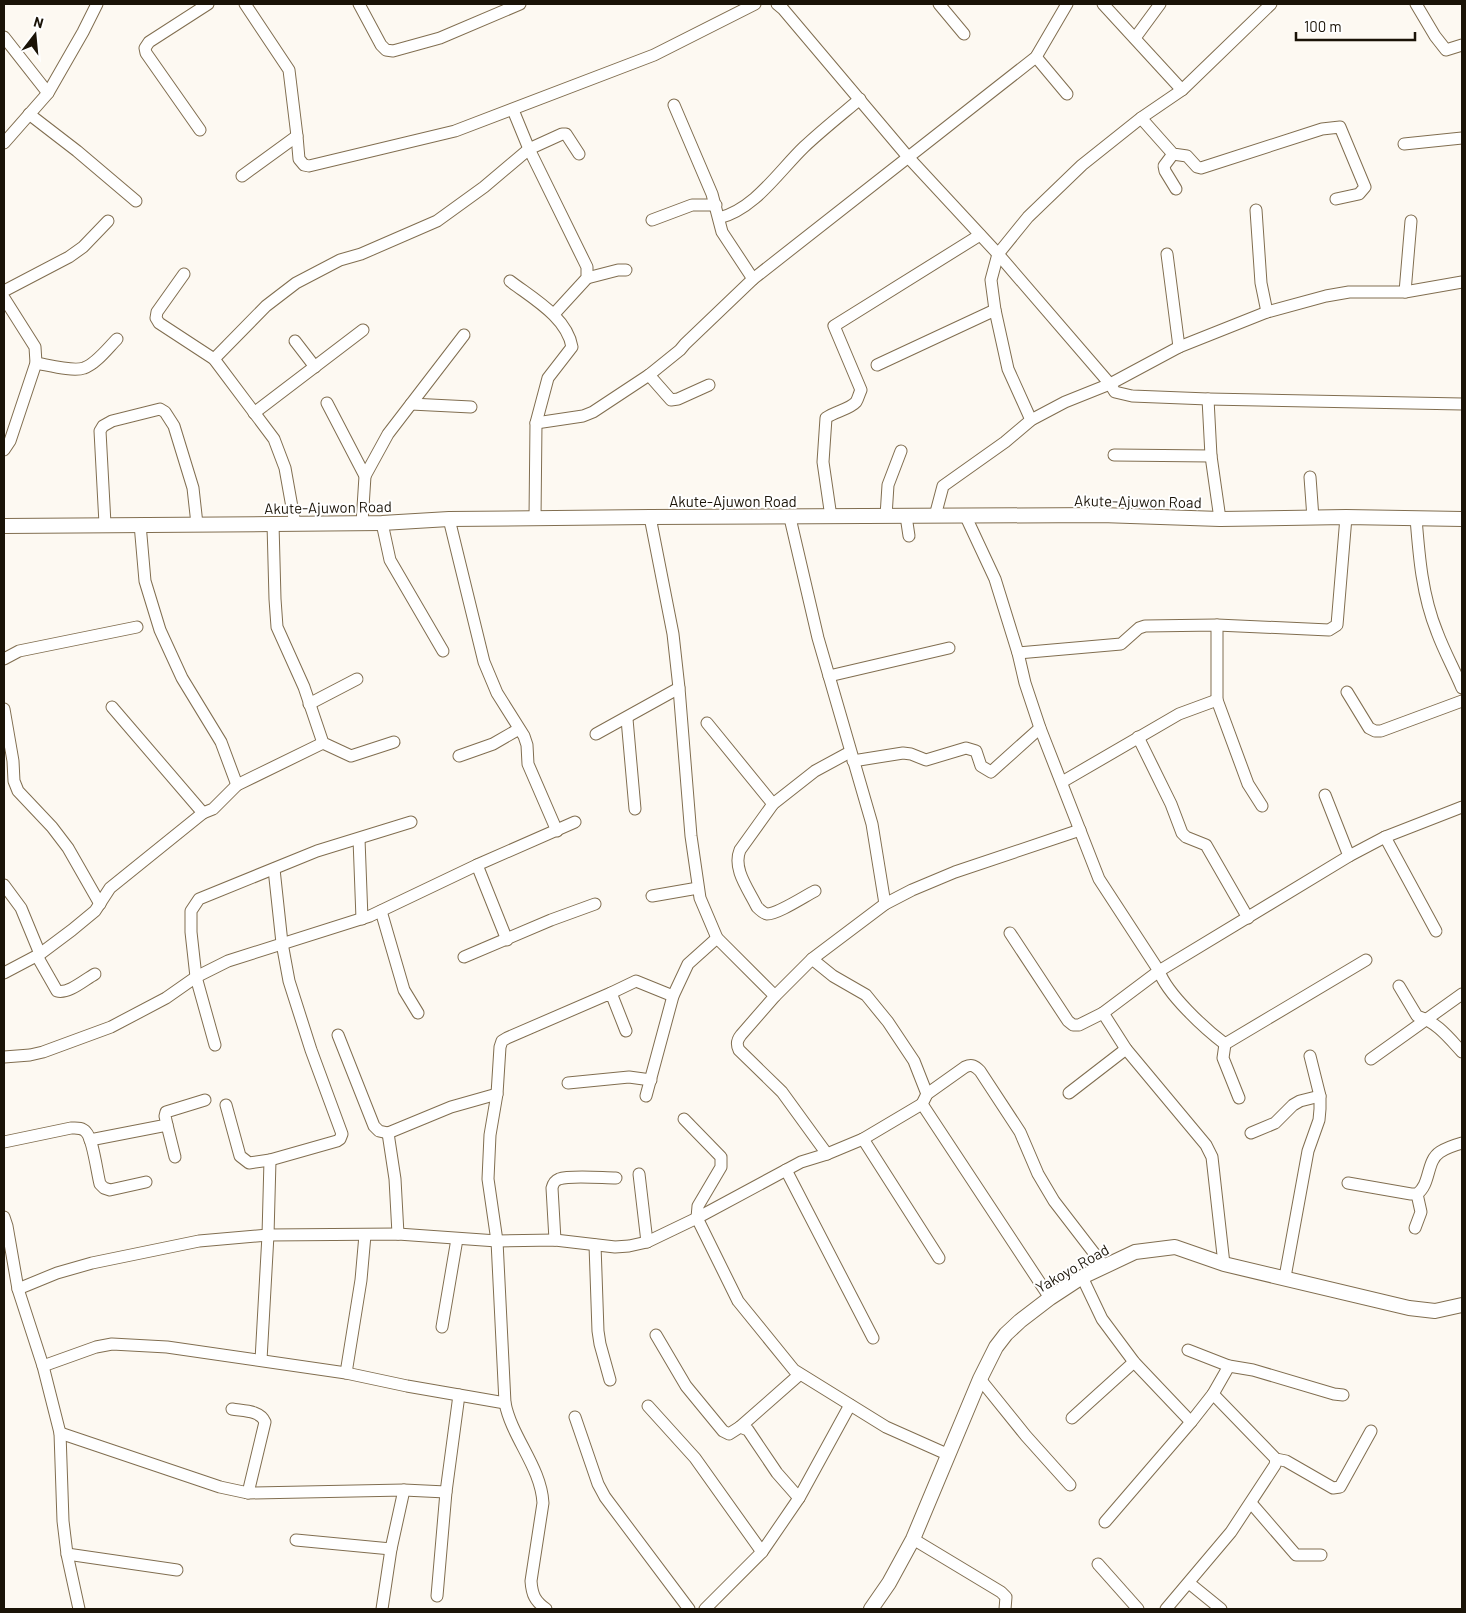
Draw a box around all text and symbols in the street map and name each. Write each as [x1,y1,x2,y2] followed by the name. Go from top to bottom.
[10,10,60,60] north arrow
[1296,10,1415,42] scale bar
[32,13,46,31] text: N
[1304,17,1342,35] text: 100 m
[1074,491,1202,511] street label: Akute-Ajuwon Road
[669,492,797,510] street label: Akute-Ajuwon Road
[264,497,392,517] street label: Akute-Ajuwon Road
[1032,1240,1112,1296] street label: Yakoyo Road

